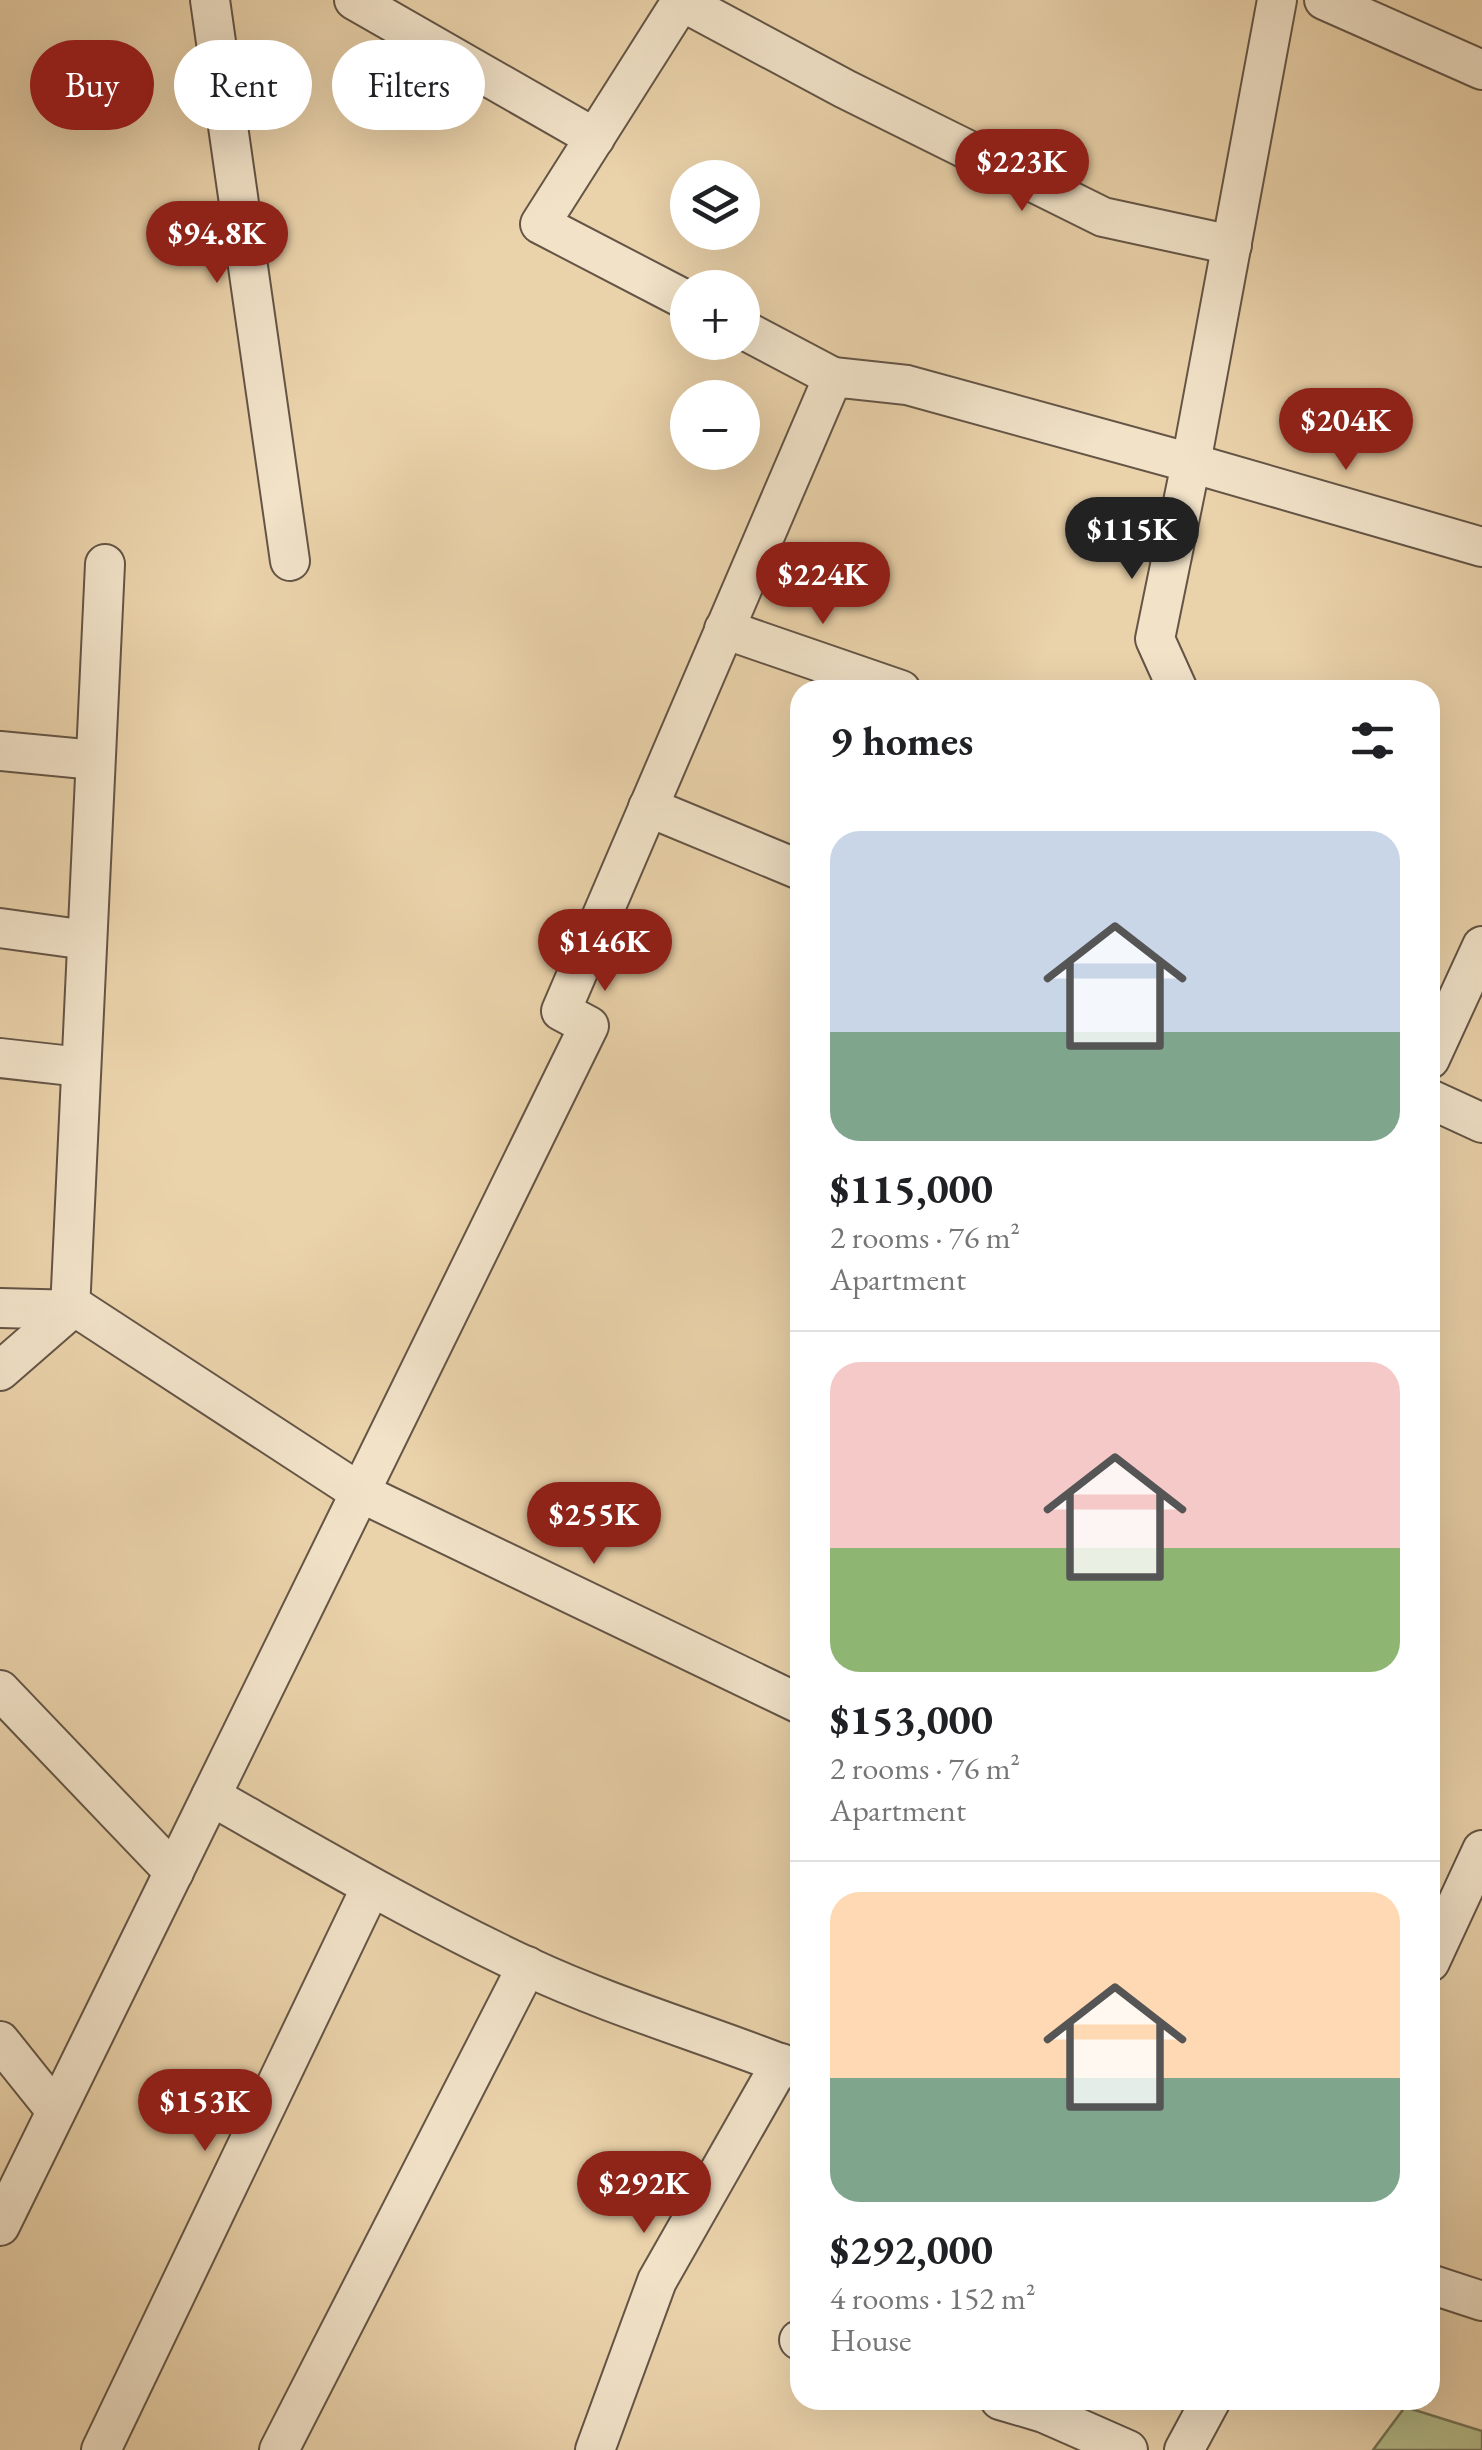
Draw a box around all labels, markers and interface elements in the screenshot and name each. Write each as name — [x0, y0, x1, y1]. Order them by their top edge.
chip: Buy — [30, 40, 154, 130]
chip: Rent — [174, 40, 312, 130]
chip: Filters — [332, 40, 485, 130]
pin: $223K — [952, 129, 1092, 214]
text: $223K — [977, 140, 1067, 182]
map controls — [670, 160, 760, 470]
button: layers — [670, 160, 760, 250]
pin: $94.8K — [136, 201, 298, 286]
text: $94.8K — [168, 212, 266, 254]
button: + — [670, 270, 760, 360]
button: − — [670, 380, 760, 470]
pin: $204K — [1276, 388, 1416, 473]
text: $204K — [1301, 399, 1391, 441]
pin: $115K — [1062, 497, 1202, 582]
text: $115K — [1087, 508, 1177, 550]
pin: $224K — [753, 542, 893, 627]
text: $224K — [778, 553, 868, 595]
text: 9 homes — [830, 713, 973, 768]
icon: filters — [1345, 713, 1400, 768]
icon: home — [1025, 896, 1205, 1076]
pin: $146K — [535, 909, 675, 994]
text: $146K — [560, 920, 650, 962]
text: $115,000 — [830, 1161, 993, 1216]
text: 2 rooms · 76 m² — [830, 1216, 1020, 1258]
text: Apartment — [830, 1258, 966, 1300]
icon: home — [1025, 1427, 1205, 1607]
pin: $255K — [524, 1482, 664, 1567]
text: $255K — [549, 1493, 639, 1535]
text: $153,000 — [830, 1692, 993, 1747]
text: 2 rooms · 76 m² — [830, 1747, 1020, 1789]
text: Apartment — [830, 1789, 966, 1831]
icon: home — [1025, 1957, 1205, 2137]
pin: $153K — [135, 2069, 275, 2154]
text: $153K — [160, 2080, 250, 2122]
pin: $292K — [574, 2151, 714, 2236]
text: $292K — [599, 2162, 689, 2204]
text: $292,000 — [830, 2222, 993, 2277]
text: 4 rooms · 152 m² — [830, 2277, 1036, 2319]
text: House — [830, 2319, 911, 2361]

